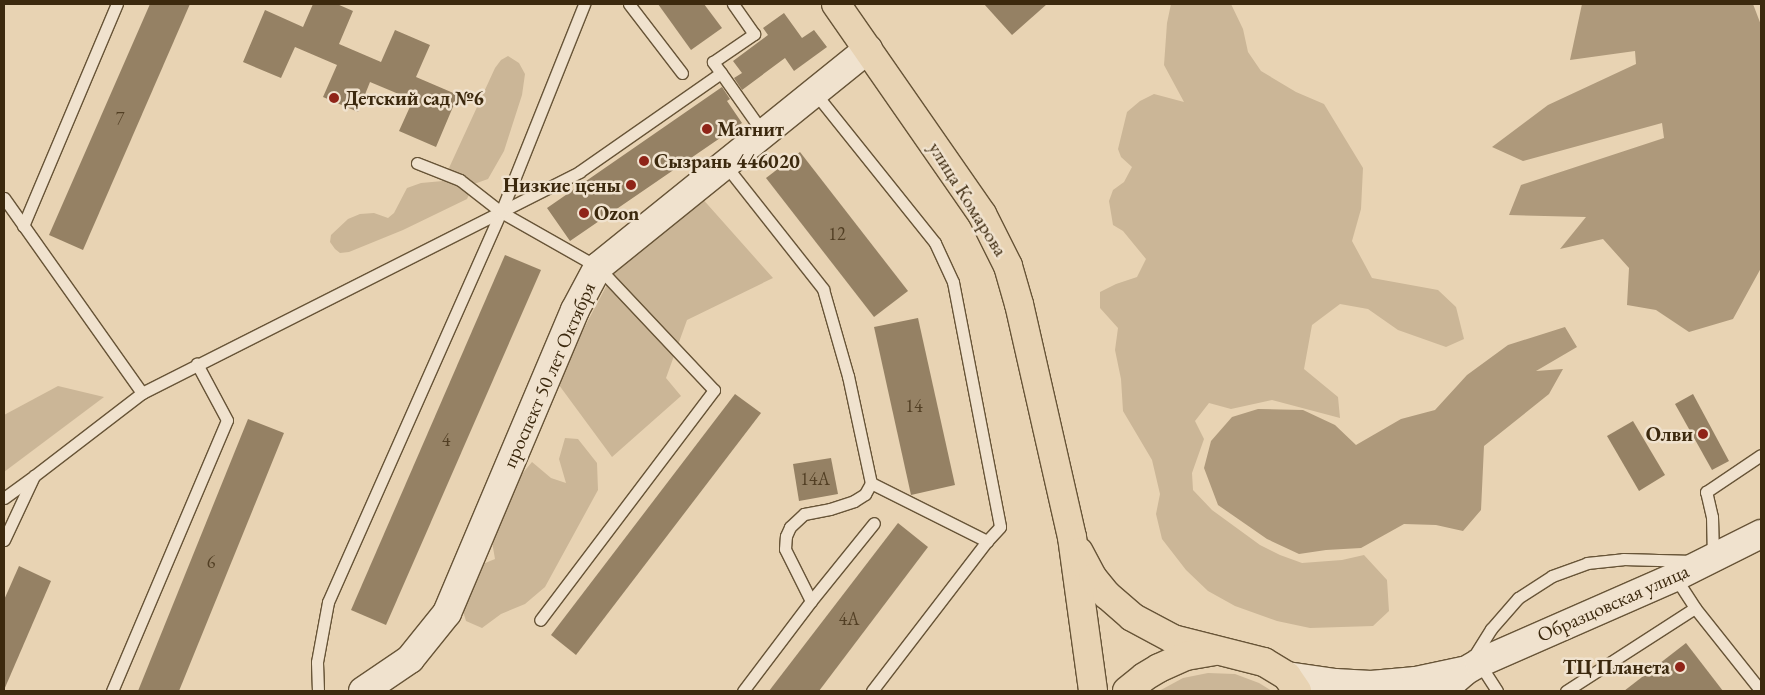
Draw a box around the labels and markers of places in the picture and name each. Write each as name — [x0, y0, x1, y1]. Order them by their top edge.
place label: Детский сад №6 — [344, 86, 484, 110]
marker: Детский сад №6 — [328, 92, 340, 104]
place label: Магнит — [717, 117, 784, 141]
marker: Магнит — [701, 123, 713, 135]
place label: Сызрань 446020 — [654, 149, 800, 173]
marker: Сызрань 446020 — [638, 155, 650, 167]
place label: Низкие цены — [503, 173, 621, 197]
marker: Низкие цены — [625, 179, 637, 191]
place label: Ozon — [594, 201, 639, 225]
marker: Ozon — [578, 207, 590, 219]
place label: Олви — [1646, 422, 1693, 446]
marker: Олви — [1697, 428, 1709, 440]
place label: ТЦ Планета — [1562, 655, 1670, 679]
marker: ТЦ Планета — [1674, 661, 1686, 673]

